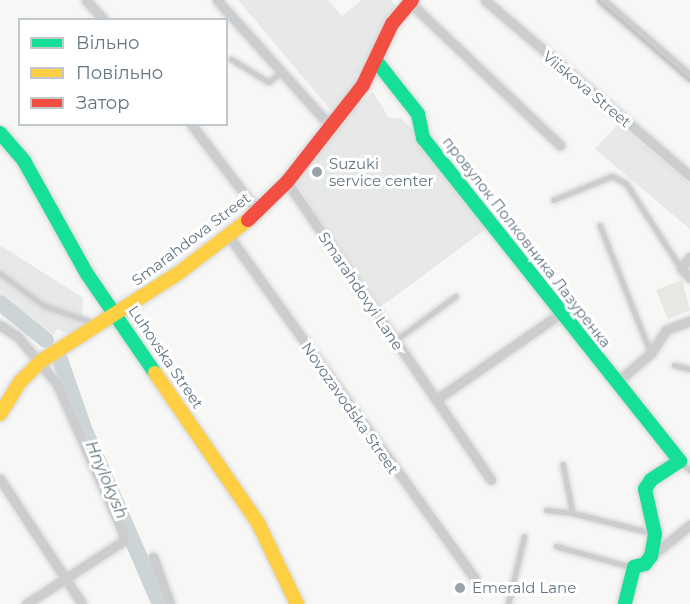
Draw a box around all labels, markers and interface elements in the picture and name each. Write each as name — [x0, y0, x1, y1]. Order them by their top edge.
legend — [18, 18, 228, 126]
text: Вільно — [76, 32, 140, 54]
street label: Viiskova Street — [539, 47, 635, 131]
text: Повільно — [76, 62, 163, 84]
text: Затор — [76, 92, 130, 114]
street label: провулок Полковника Лазуренка — [439, 133, 615, 351]
place label: Suzuki service center — [329, 154, 433, 189]
marker: Suzuki service center — [310, 165, 324, 179]
street label: Smarahdova Street — [128, 189, 254, 289]
street label: Smarahdovyi Lane — [315, 228, 407, 354]
street label: Luhovska Street — [125, 302, 207, 412]
street label: Novozavodska Street — [298, 339, 402, 477]
water label: Hnylokysh — [81, 438, 131, 522]
place label: Emerald Lane — [472, 579, 576, 597]
marker: Emerald Lane — [453, 581, 467, 595]

